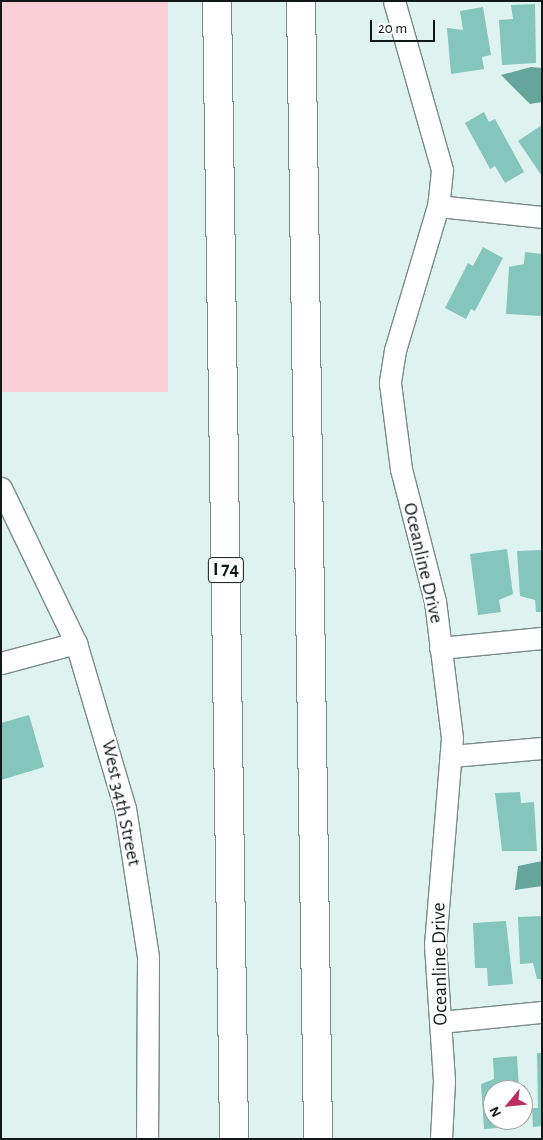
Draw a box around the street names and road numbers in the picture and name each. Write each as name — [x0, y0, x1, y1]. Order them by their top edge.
street label: Oceanline Drive — [397, 500, 449, 626]
road number: I 74 — [207, 554, 245, 586]
street label: West 34th Street — [96, 738, 146, 868]
street label: Oceanline Drive — [427, 902, 453, 1026]

